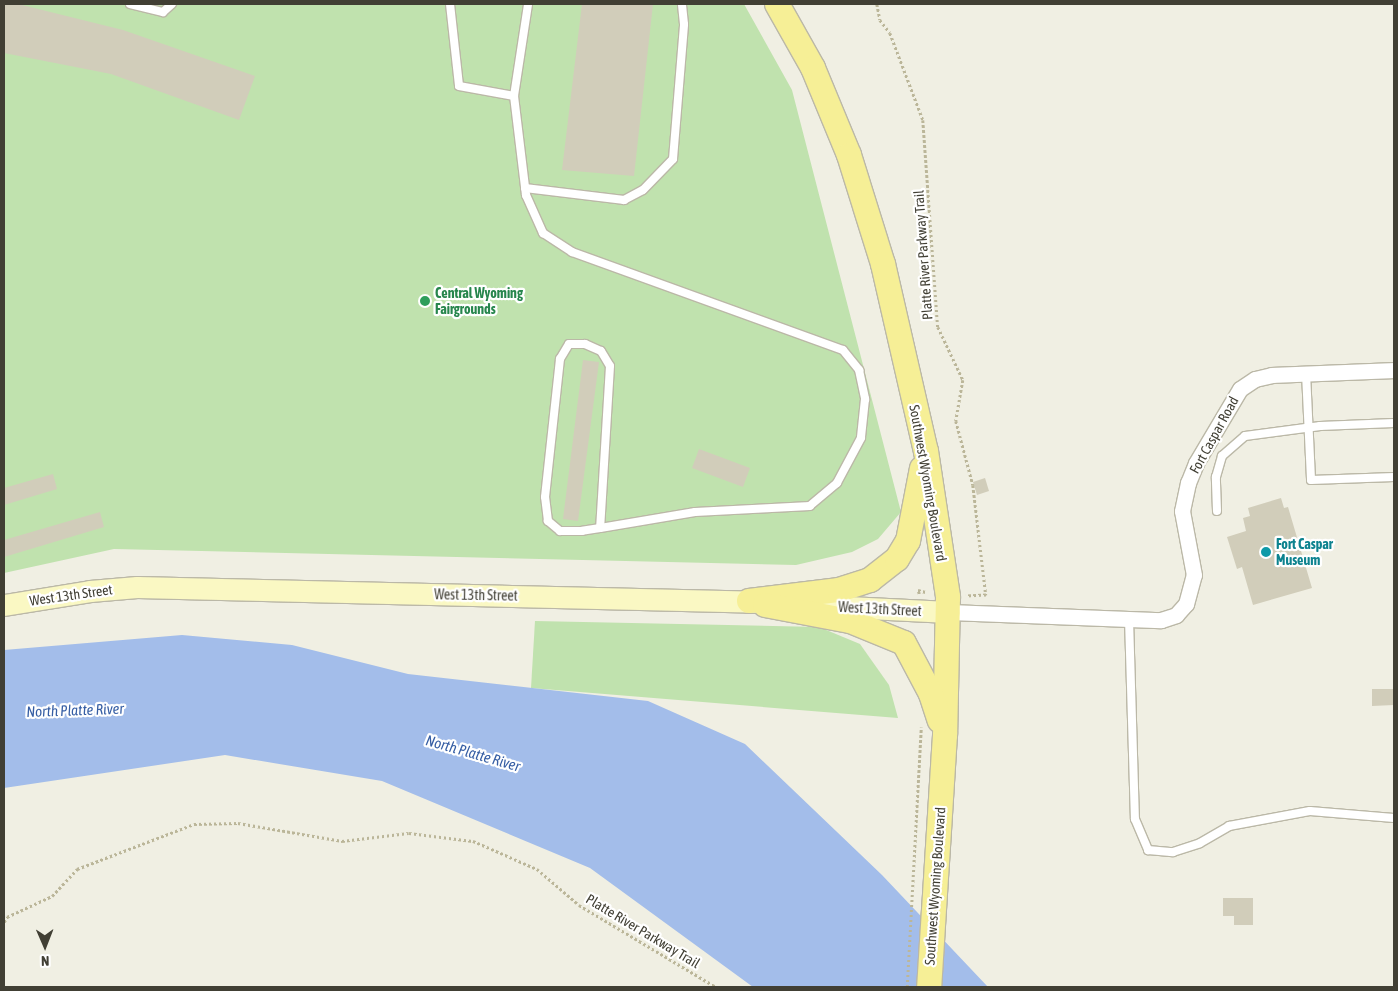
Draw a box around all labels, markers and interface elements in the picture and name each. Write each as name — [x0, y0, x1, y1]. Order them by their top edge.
street label: Platte River Parkway Trail — [910, 190, 936, 320]
place label: Central Wyoming Fairgrounds — [435, 285, 523, 318]
marker: Central Wyoming Fairgrounds — [419, 295, 431, 307]
street label: Fort Caspar Road — [1186, 394, 1242, 476]
street label: Southwest Wyoming Boulevard — [906, 403, 950, 563]
place label: Fort Caspar Museum — [1276, 536, 1333, 568]
marker: Fort Caspar Museum — [1260, 546, 1272, 558]
street label: West 13th Street — [28, 581, 114, 609]
street label: West 13th Street — [434, 586, 518, 604]
street label: West 13th Street — [838, 598, 922, 620]
water label: North Platte River — [26, 699, 124, 721]
water label: North Platte River — [424, 731, 522, 775]
street label: Southwest Wyoming Boulevard — [921, 806, 949, 966]
street label: Platte River Parkway Trail — [583, 890, 703, 972]
north arrow — [20, 921, 70, 971]
text: N — [41, 953, 50, 969]

